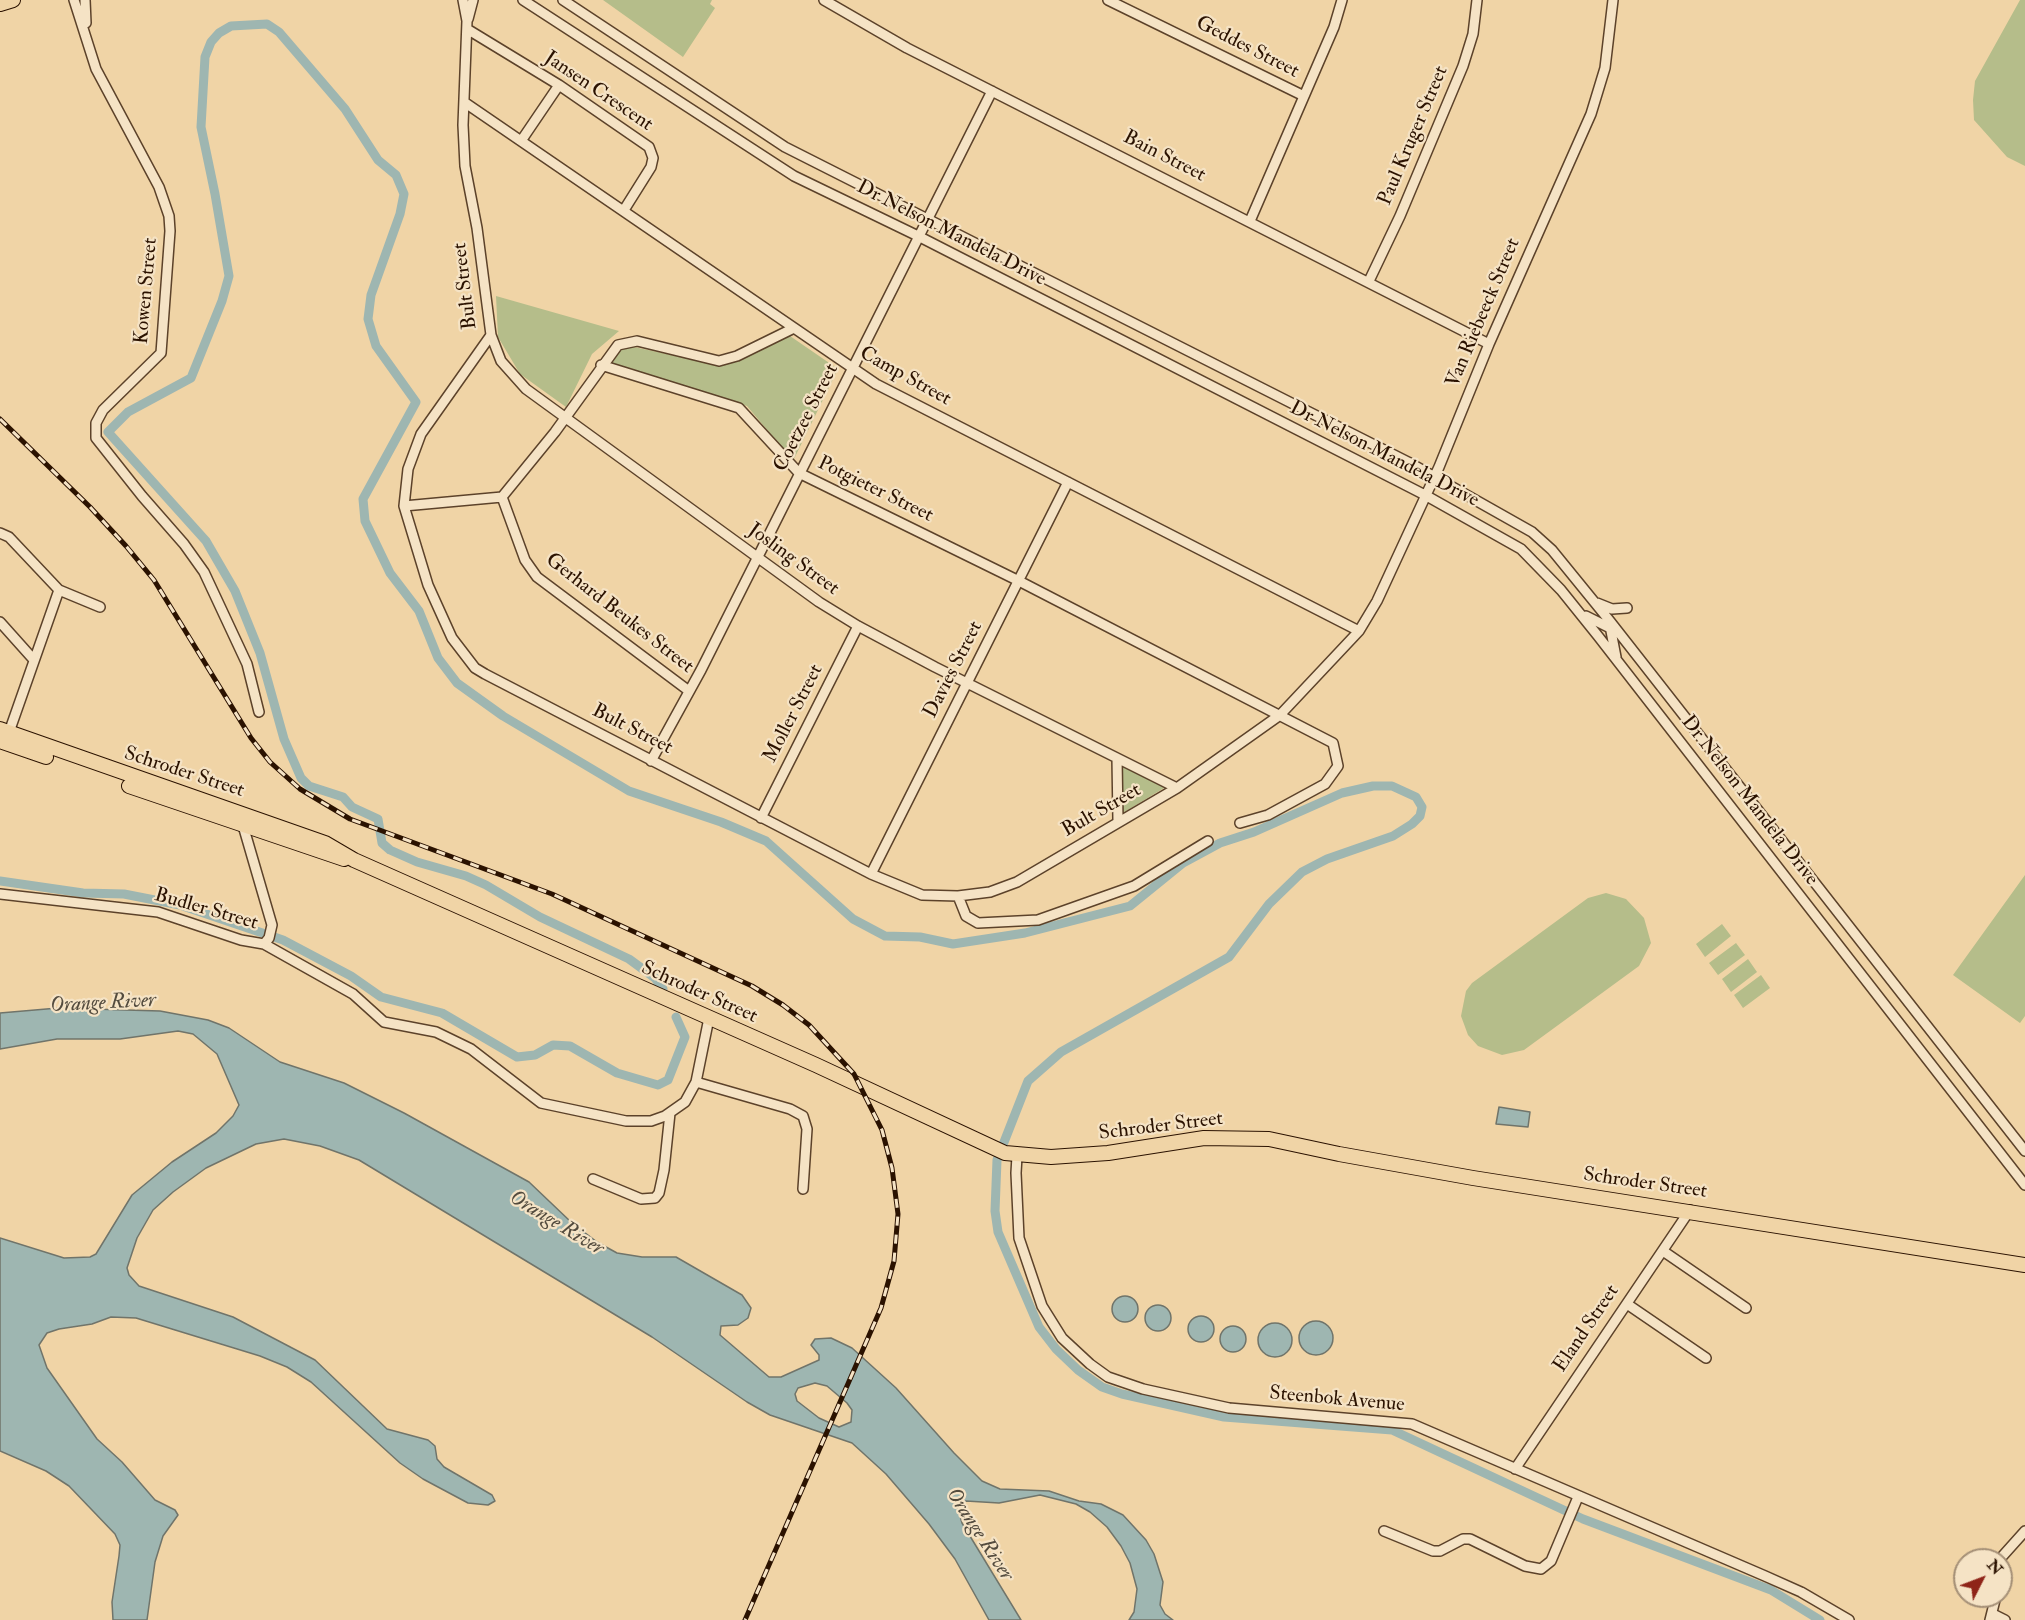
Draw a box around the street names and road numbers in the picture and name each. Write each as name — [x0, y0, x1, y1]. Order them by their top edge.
street label: Geddes Street — [1191, 12, 1303, 84]
street label: Jansen Crescent — [539, 47, 657, 137]
street label: Paul Kruger Street — [1374, 63, 1454, 209]
street label: Bain Street — [1119, 126, 1209, 188]
street label: Dr Nelson Mandela Drive — [852, 176, 1050, 292]
street label: Van Riebeeck Street — [1442, 235, 1526, 391]
street label: Kowen Street — [130, 237, 164, 345]
street label: Bult Street — [449, 241, 483, 331]
street label: Camp Street — [855, 342, 955, 412]
street label: Coetzee Street — [770, 360, 844, 476]
street label: Dr Nelson Mandela Drive — [1285, 397, 1483, 513]
street label: Potgieter Street — [813, 452, 937, 528]
street label: Josling Street — [743, 519, 843, 601]
street label: Gerhard Beukes Street — [540, 549, 698, 679]
street label: Davies Street — [919, 617, 989, 723]
street label: Moller Street — [759, 661, 829, 767]
street label: Bult Street — [588, 699, 676, 761]
street label: Dr Nelson Mandela Drive — [1675, 711, 1823, 891]
street label: Schroder Street — [121, 742, 247, 804]
street label: Bult Street — [1058, 779, 1146, 843]
street label: Budler Street — [151, 884, 261, 936]
street label: Schroder Street — [637, 957, 761, 1029]
street label: Schroder Street — [1098, 1107, 1224, 1147]
street label: Schroder Street — [1582, 1163, 1708, 1205]
street label: Eland Street — [1549, 1281, 1625, 1377]
street label: Steenbok Avenue — [1268, 1382, 1406, 1418]

